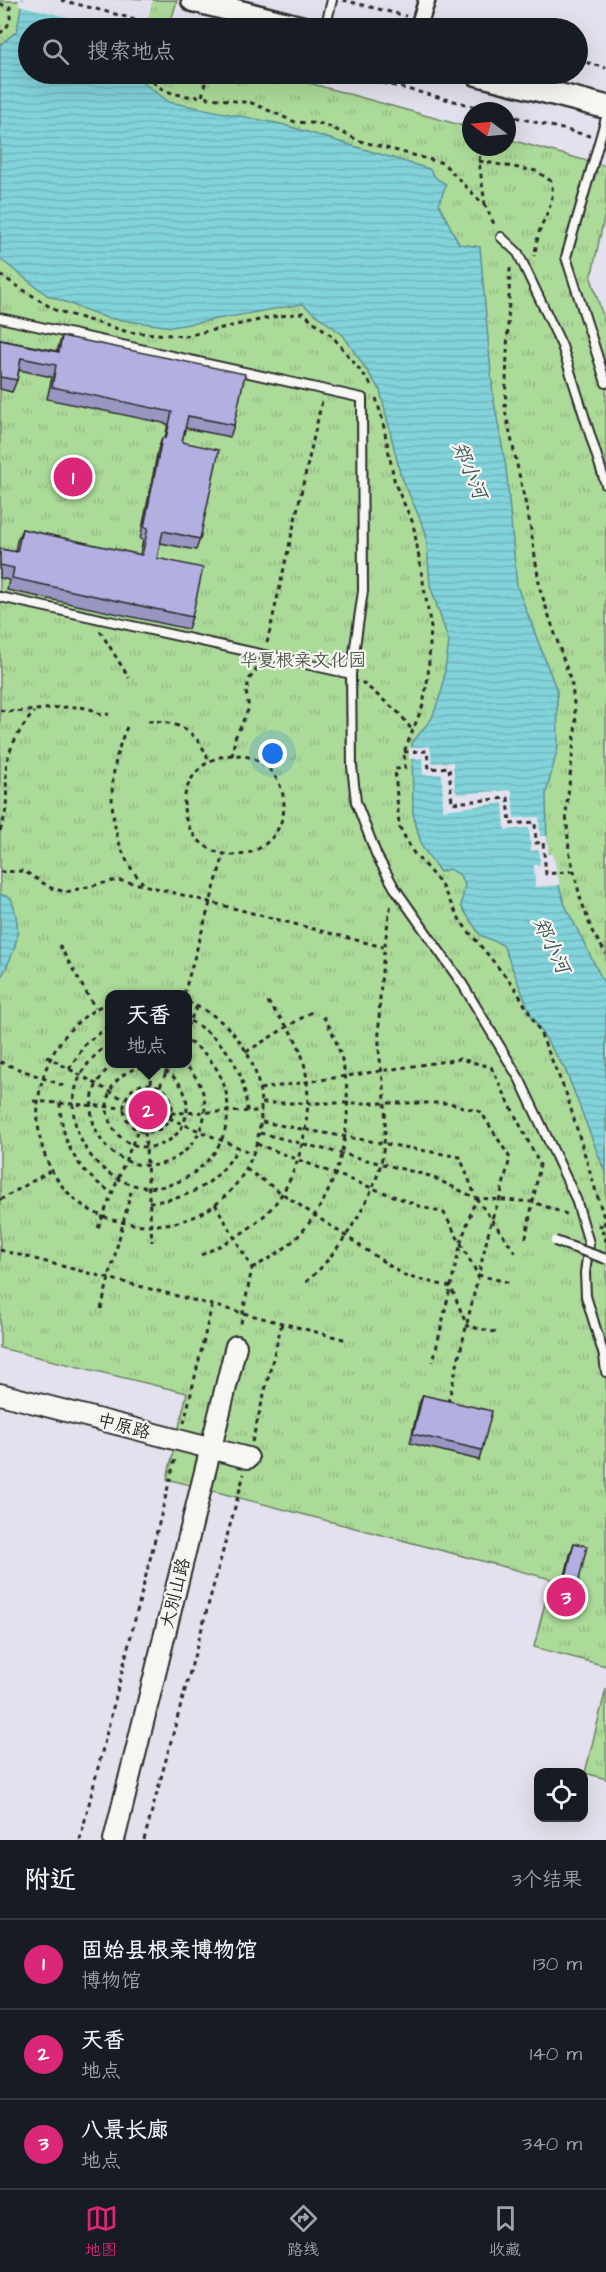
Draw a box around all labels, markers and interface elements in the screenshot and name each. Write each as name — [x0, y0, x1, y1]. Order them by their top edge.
search box — [18, 18, 588, 84]
icon: search — [39, 35, 72, 68]
text: 搜索地点 — [87, 36, 175, 67]
north arrow — [462, 102, 516, 156]
water label: 郑小河 — [444, 437, 495, 506]
pin: 1 — [54, 454, 92, 500]
park label: 华夏根亲文化园 — [240, 648, 366, 673]
your location — [258, 739, 287, 768]
water label: 郑小河 — [525, 912, 578, 981]
popup — [105, 990, 192, 1068]
text: 天香 — [126, 1000, 171, 1031]
text: 地点 — [126, 1032, 166, 1060]
pin: 2 — [128, 1088, 168, 1132]
street label: 中原路 — [95, 1407, 153, 1446]
street label: 大别山路 — [155, 1555, 196, 1631]
pin: 3 — [546, 1574, 586, 1620]
map controls — [534, 1768, 588, 1822]
button: locate — [534, 1768, 588, 1822]
text: 附近 — [24, 1862, 76, 1898]
text: 3个结果 — [512, 1866, 582, 1894]
text: 固始县根亲博物馆 — [81, 1935, 257, 1966]
text: 1 — [42, 1950, 45, 1978]
text: 130 m — [533, 1950, 582, 1978]
text: 博物馆 — [81, 1967, 141, 1995]
text: 天香 — [81, 2025, 125, 2056]
text: 2 — [38, 2040, 49, 2068]
text: 140 m — [530, 2040, 582, 2068]
text: 地点 — [81, 2057, 121, 2085]
text: 八景长廊 — [81, 2115, 169, 2146]
text: 3 — [38, 2130, 49, 2158]
text: 340 m — [522, 2130, 582, 2158]
text: 地点 — [81, 2147, 121, 2175]
tab: 地图 — [85, 2202, 118, 2261]
tab: 路线 — [287, 2202, 320, 2261]
tab: 收藏 — [489, 2202, 522, 2261]

